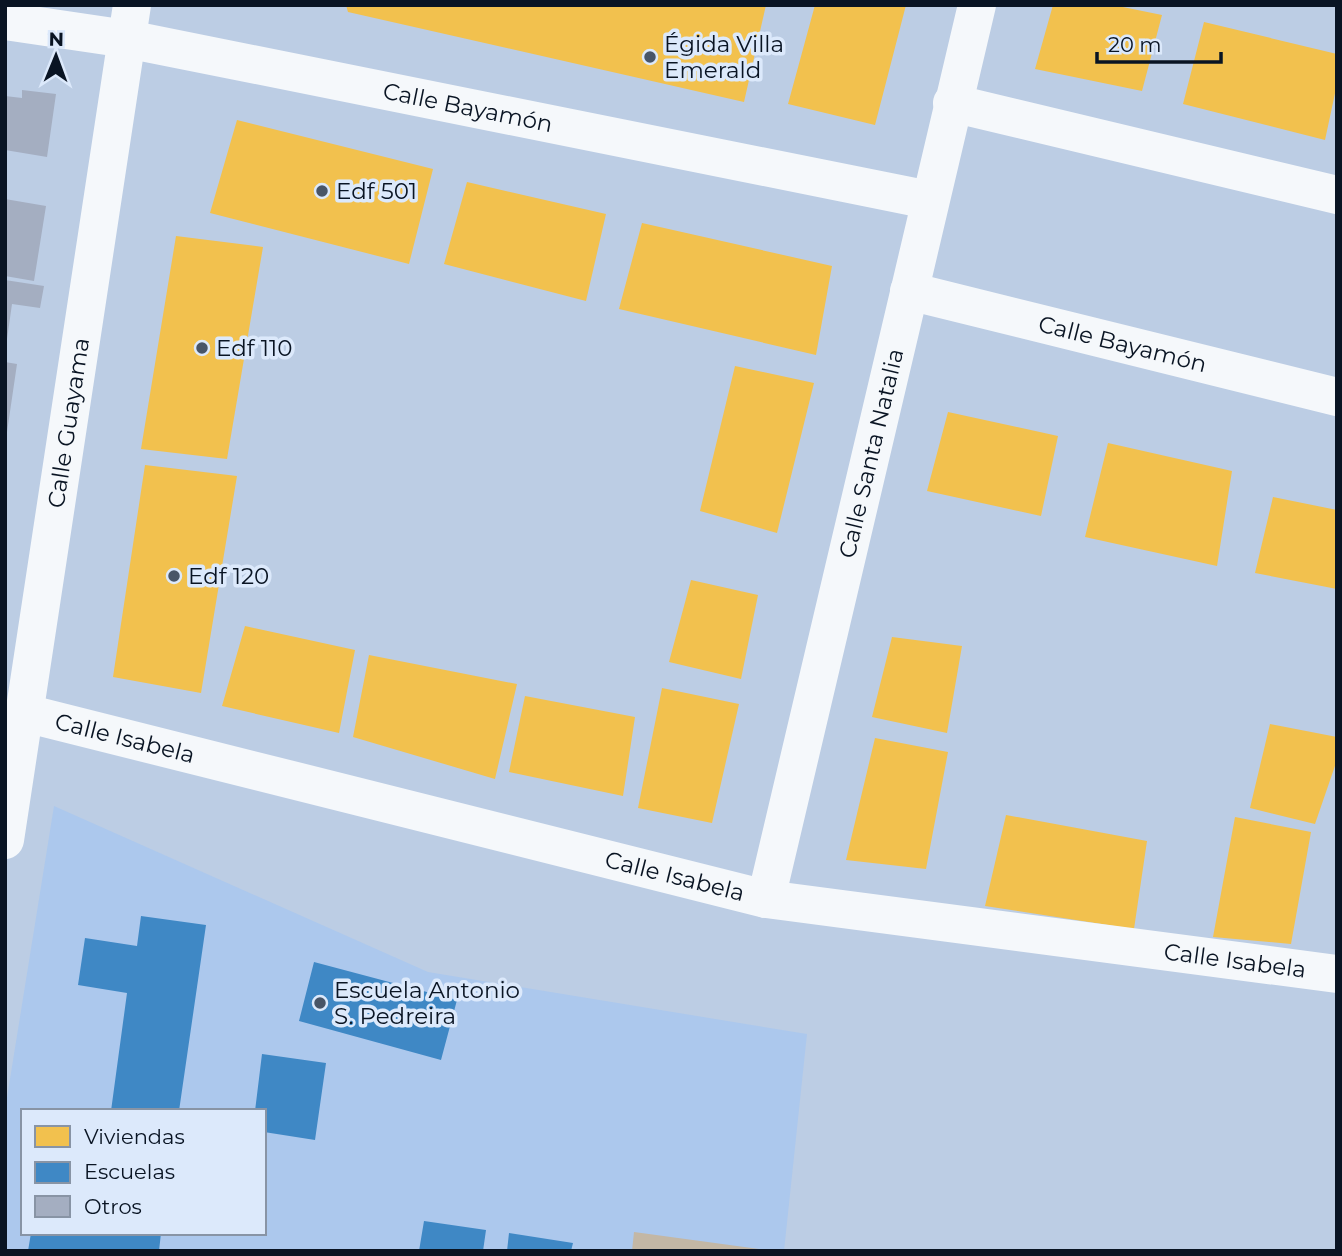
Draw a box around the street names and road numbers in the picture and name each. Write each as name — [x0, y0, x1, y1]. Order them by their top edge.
street label: Calle Bayamón — [381, 77, 555, 138]
street label: Calle Bayamón — [1035, 310, 1210, 378]
street label: Calle Guayama — [42, 336, 95, 510]
street label: Calle Santa Natalia — [833, 346, 909, 561]
street label: Calle Isabela — [52, 707, 198, 769]
street label: Calle Isabela — [602, 845, 748, 907]
street label: Calle Isabela — [1162, 937, 1308, 984]

